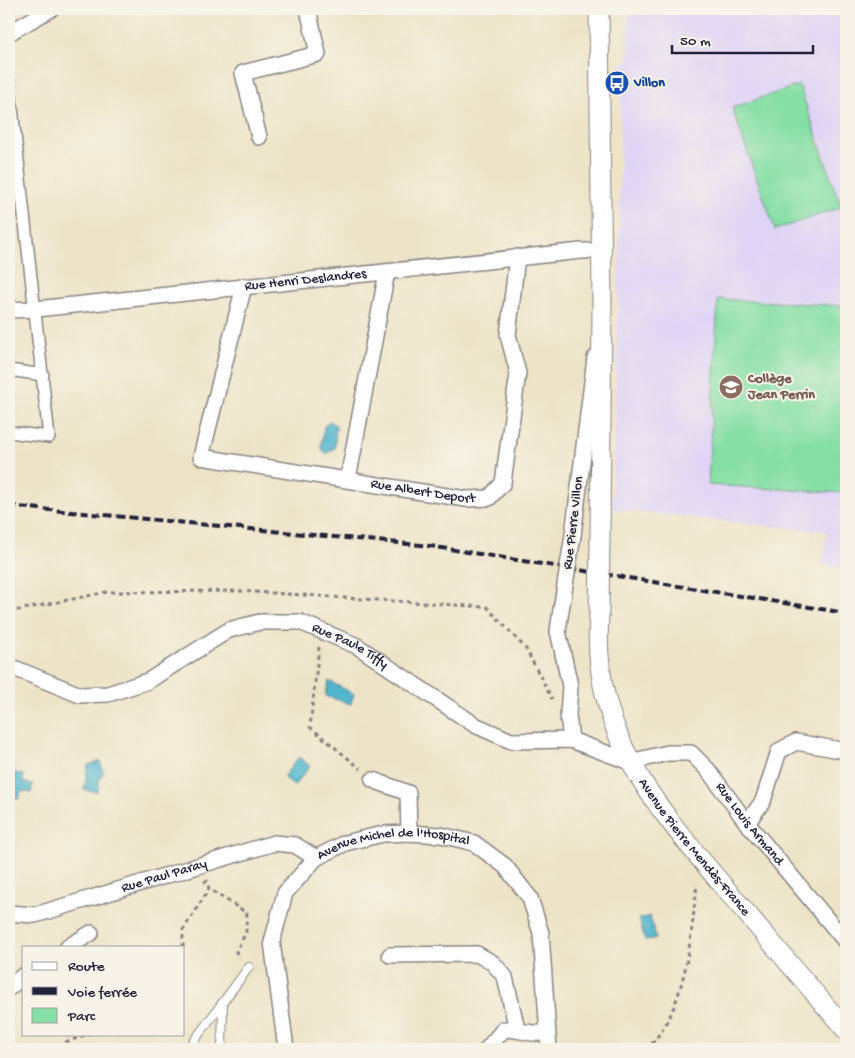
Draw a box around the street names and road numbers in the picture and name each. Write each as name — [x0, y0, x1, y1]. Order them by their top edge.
street label: Rue Henri Deslandres — [244, 265, 368, 295]
street label: Rue Pierre Villon — [560, 475, 588, 571]
street label: Rue Albert Deport — [369, 476, 477, 508]
street label: Rue Paule Tiffy — [309, 619, 392, 673]
street label: Avenue Pierre Mendès-France — [634, 775, 754, 920]
street label: Rue Louis Armand — [712, 779, 788, 870]
street label: Avenue Michel de l'Hospital — [314, 824, 471, 864]
street label: Rue Paul Paray — [120, 855, 209, 897]

